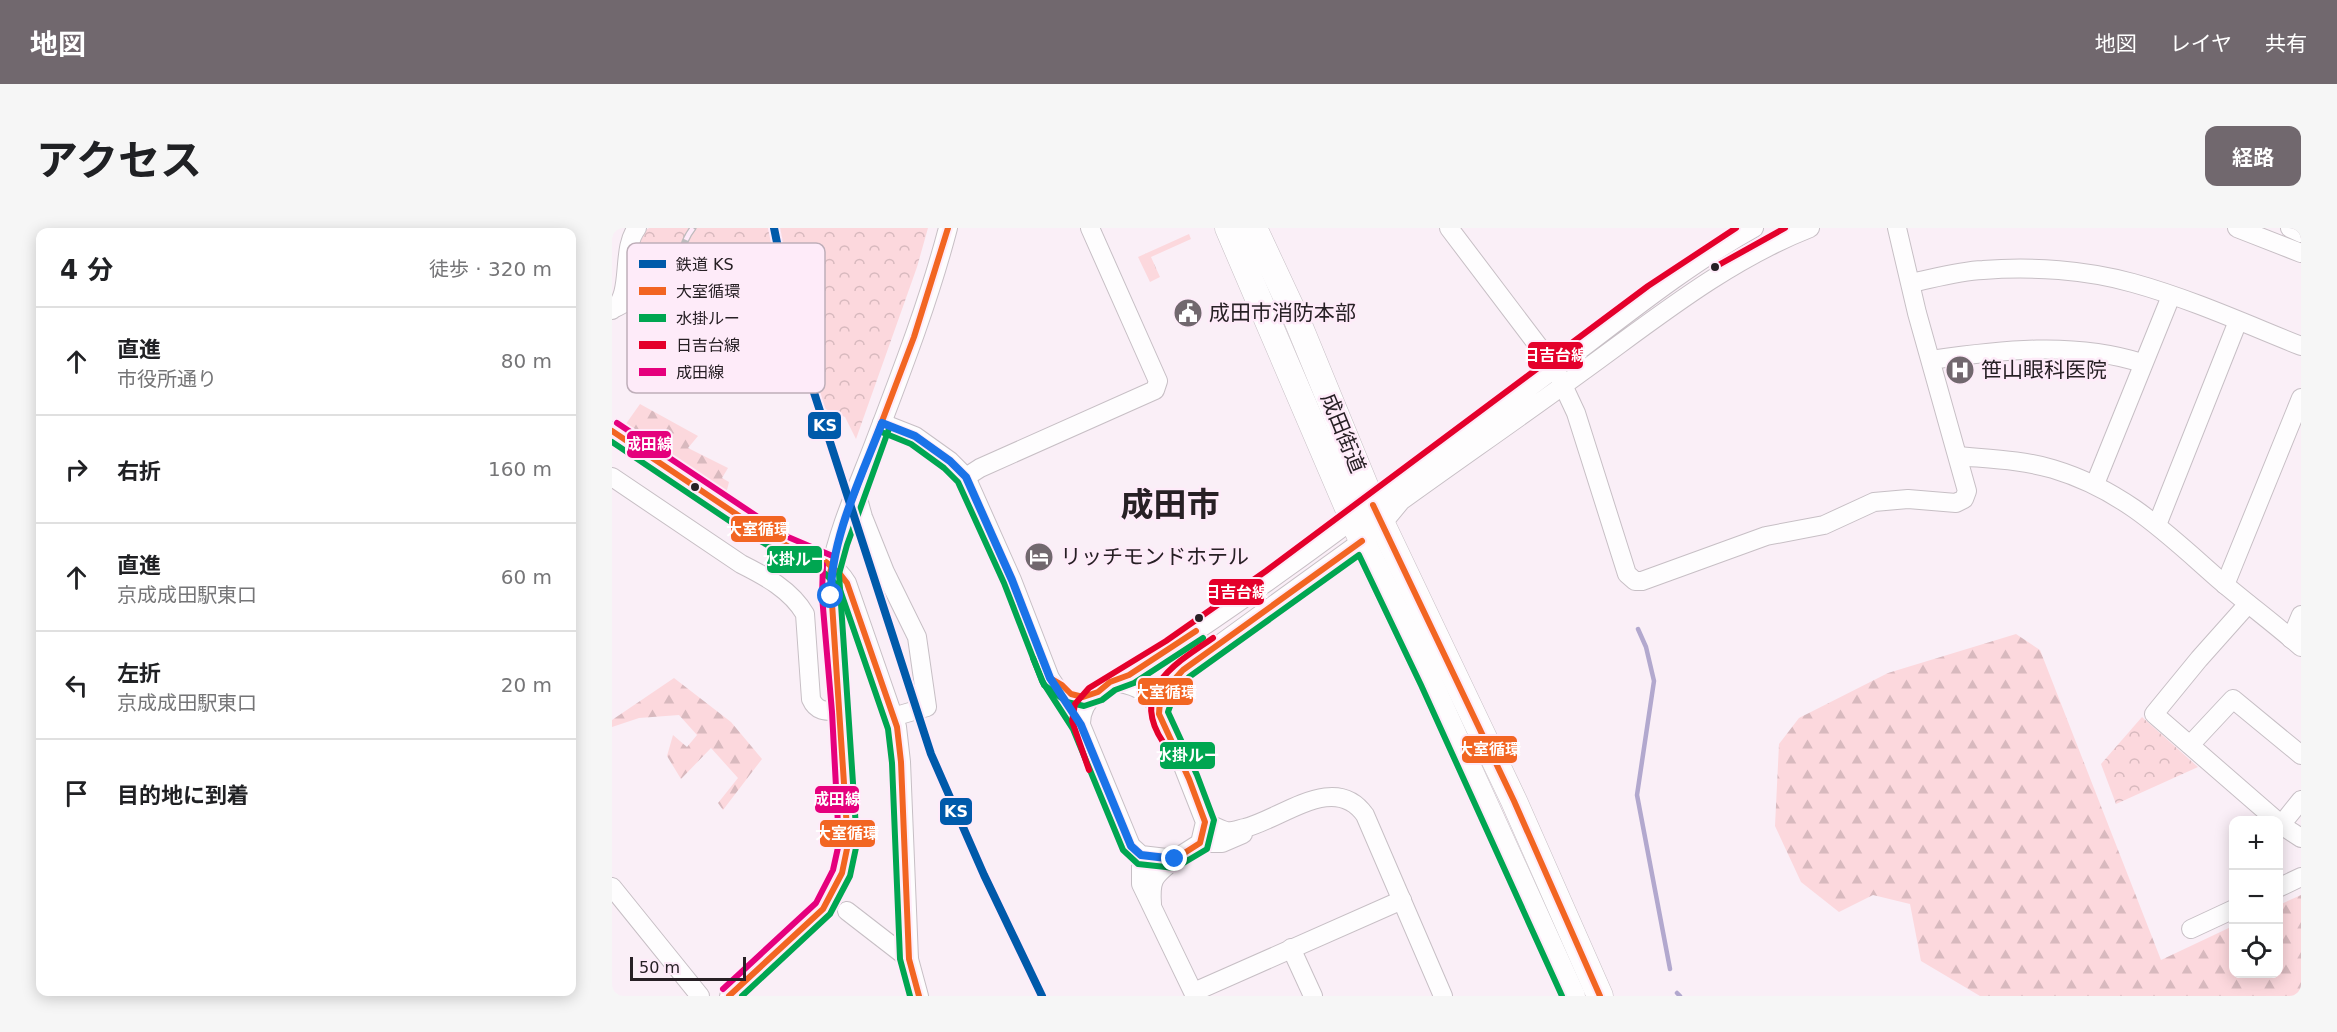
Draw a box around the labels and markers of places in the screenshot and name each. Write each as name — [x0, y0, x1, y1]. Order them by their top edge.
unlabelled marker — [1709, 261, 1721, 273]
public building icon: 成田市消防本部 — [1172, 297, 1204, 329]
place label: 成田市消防本部 — [1209, 301, 1356, 325]
hospital icon: 笹山眼科医院 — [1944, 354, 1976, 386]
place label: 笹山眼科医院 — [1981, 358, 2107, 382]
unlabelled marker — [689, 481, 701, 493]
hotel icon: リッチモンドホテル — [1023, 541, 1055, 573]
place label: リッチモンドホテル — [1060, 545, 1249, 569]
unlabelled marker — [1193, 612, 1205, 624]

